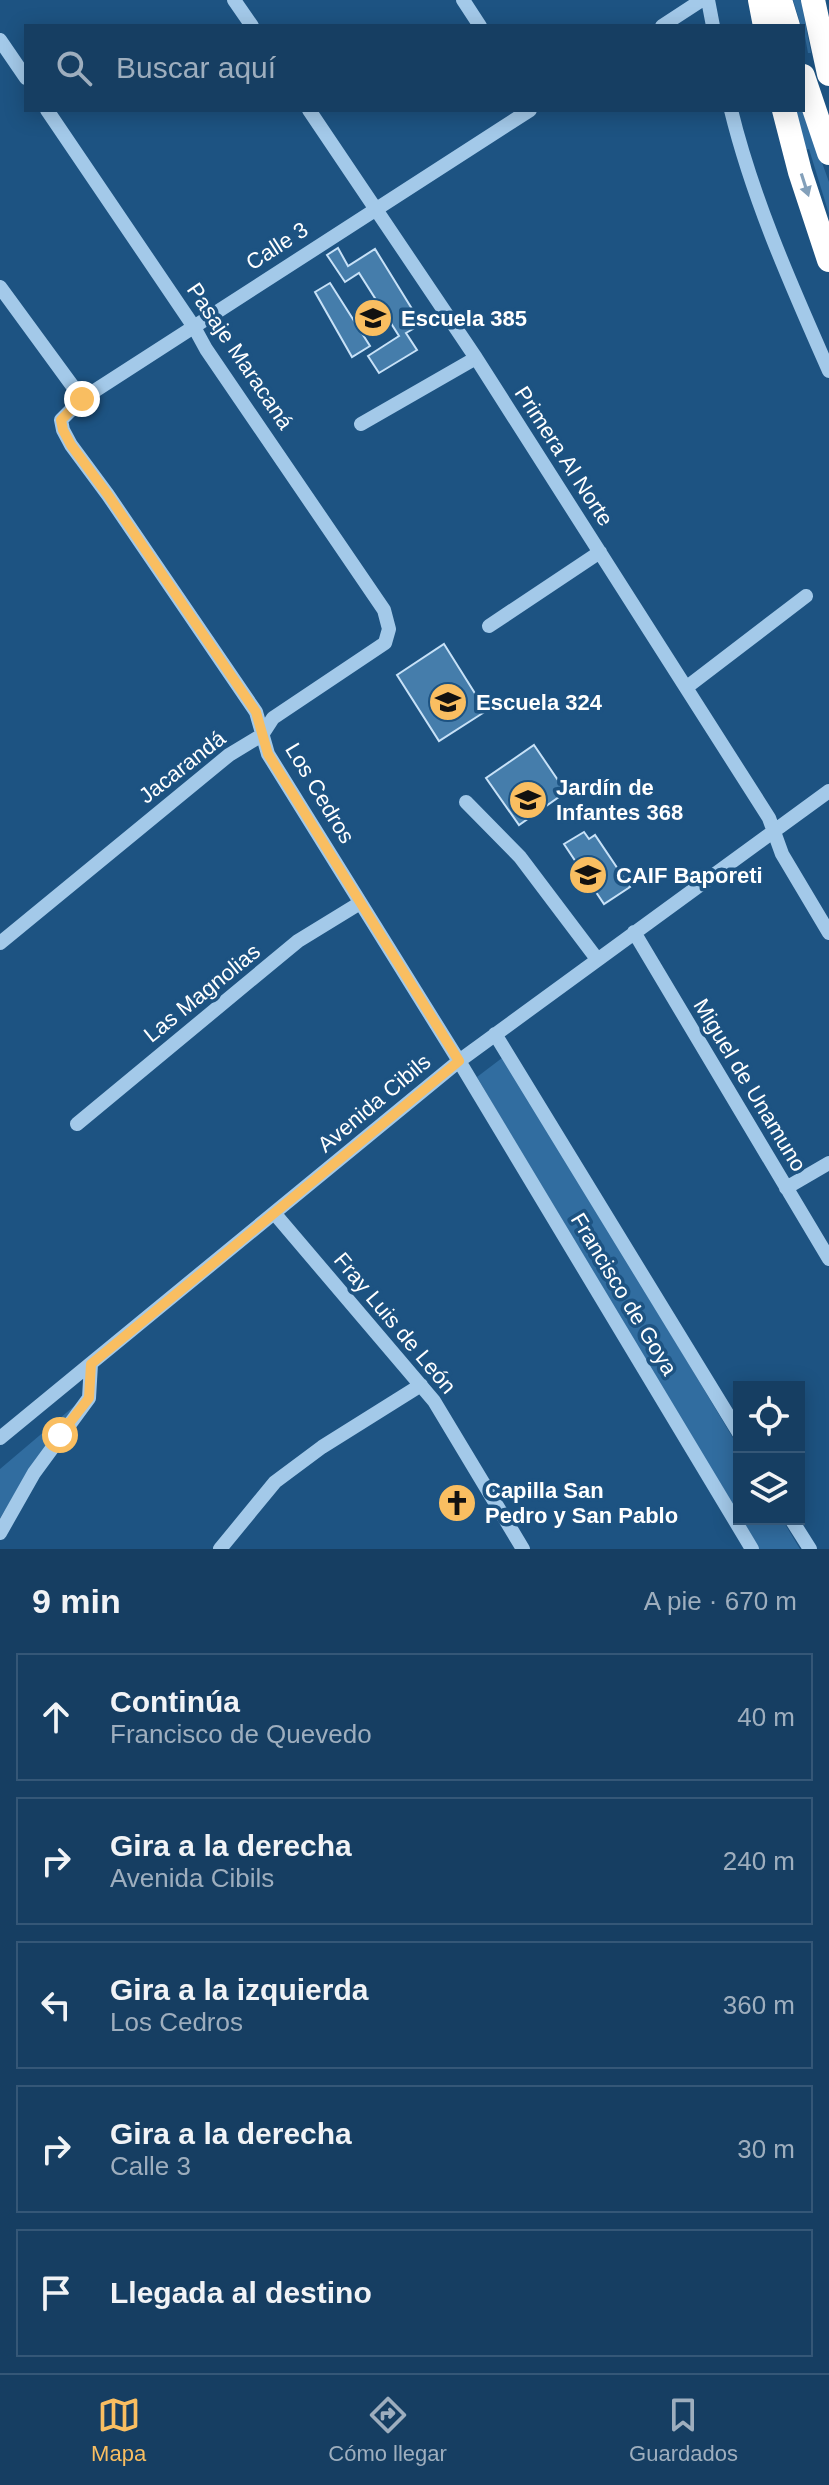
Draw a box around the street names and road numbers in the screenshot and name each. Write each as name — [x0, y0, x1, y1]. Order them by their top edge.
street label: Calle 3 — [241, 217, 313, 275]
street label: Pasaje Maracaná — [182, 278, 299, 435]
street label: Primera Al Norte — [510, 382, 618, 530]
street label: Jacarandá — [134, 725, 231, 808]
street label: Los Cedros — [280, 738, 360, 848]
street label: Las Magnolias — [139, 939, 265, 1047]
street label: Miguel de Unamuno — [689, 994, 811, 1176]
street label: Avenida Cibils — [313, 1049, 435, 1157]
street label: Francisco de Goya — [566, 1208, 683, 1380]
street label: Fray Luis de León — [329, 1248, 461, 1398]

